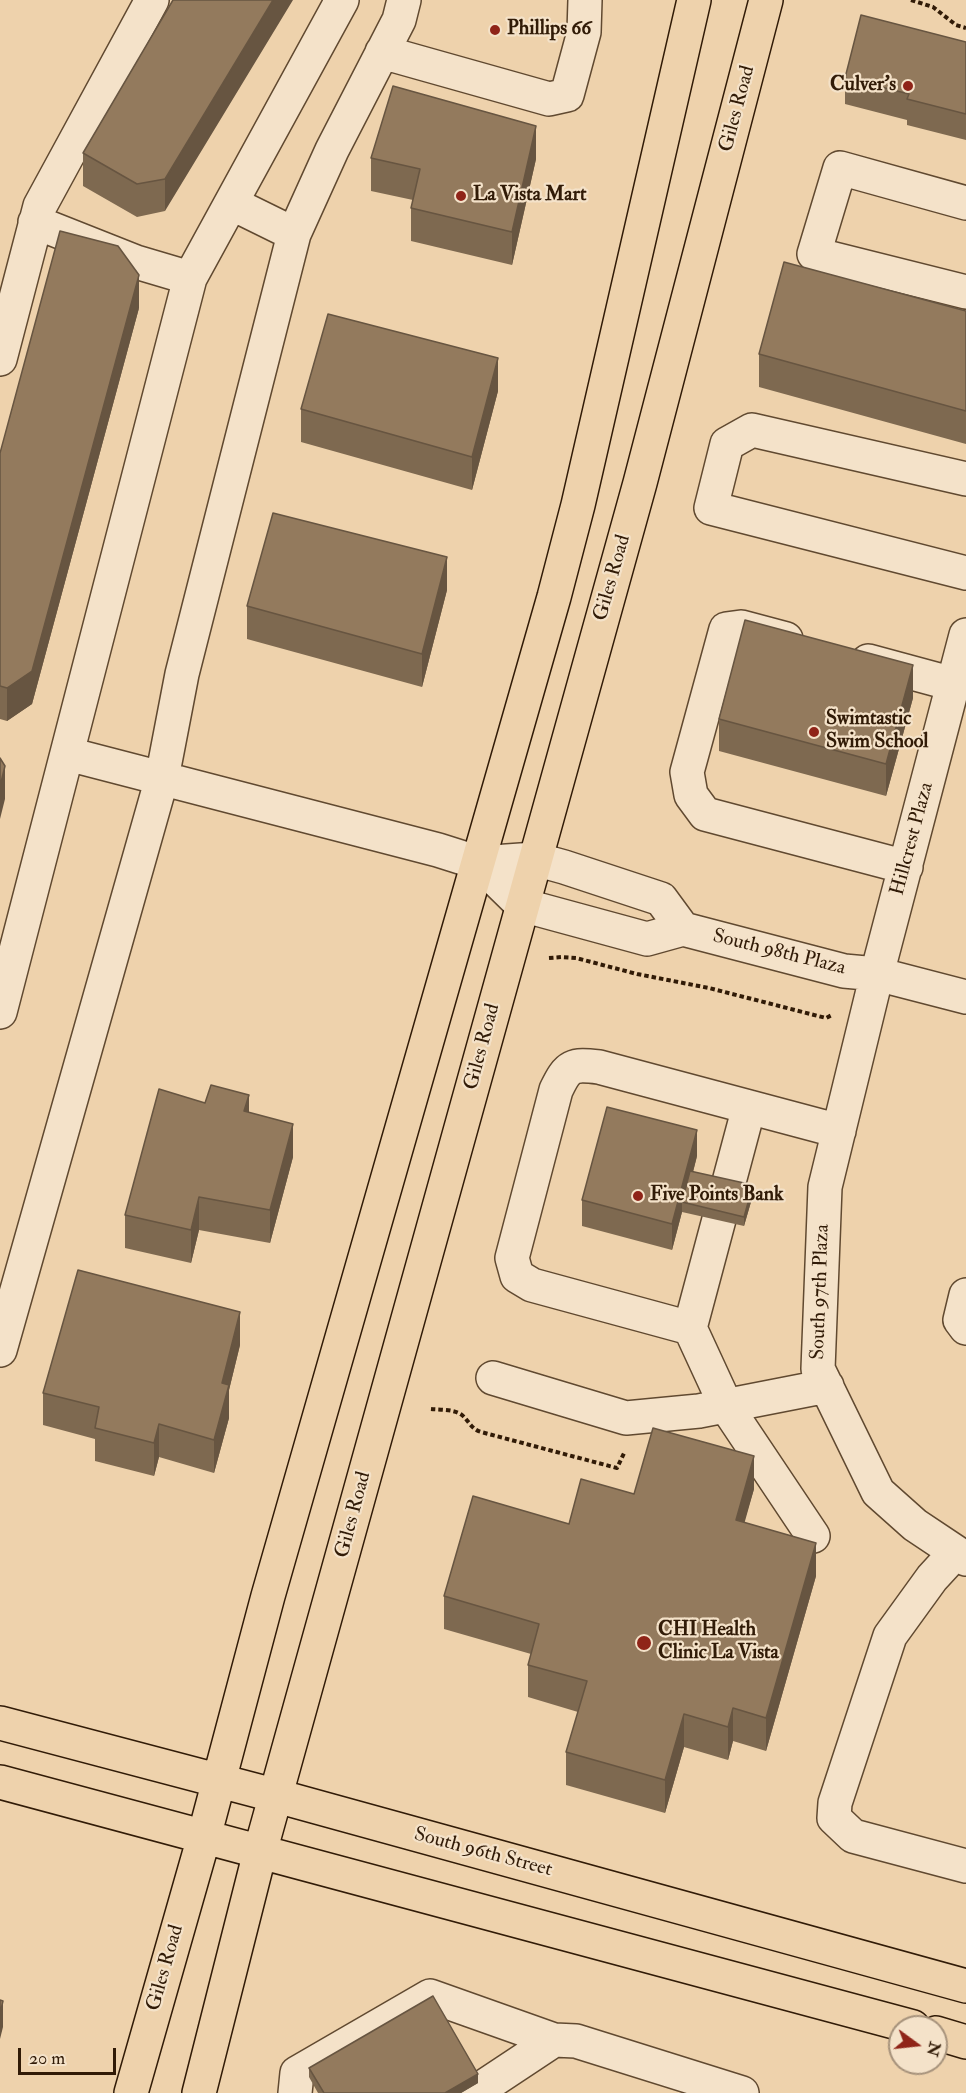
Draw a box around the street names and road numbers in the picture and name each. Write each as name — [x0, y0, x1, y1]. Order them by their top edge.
street label: Giles Road — [715, 63, 761, 155]
street label: Giles Road — [589, 532, 637, 624]
street label: Hillcrest Plaza — [886, 780, 940, 898]
street label: South 98th Plaza — [710, 925, 848, 981]
street label: Giles Road — [460, 1001, 506, 1093]
street label: South 97th Plaza — [807, 1224, 835, 1360]
street label: Giles Road — [331, 1469, 377, 1561]
street label: South 96th Street — [411, 1823, 555, 1883]
street label: Giles Road — [142, 1922, 190, 2014]

